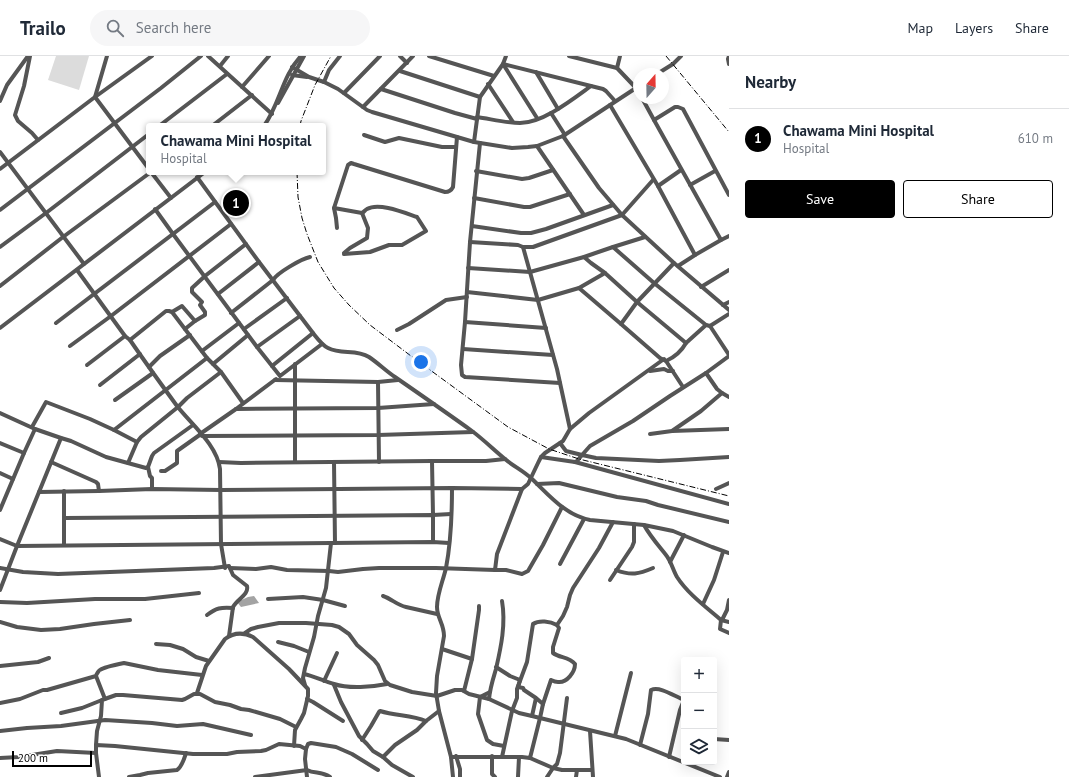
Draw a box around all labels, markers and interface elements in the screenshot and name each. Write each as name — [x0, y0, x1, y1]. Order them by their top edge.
search box — [90, 10, 370, 46]
text: Trailo — [20, 16, 66, 40]
icon: search — [104, 17, 126, 39]
text: Search here — [136, 18, 211, 37]
text: Map — [907, 19, 933, 37]
text: Layers — [955, 19, 993, 37]
text: Share — [1015, 19, 1049, 37]
north arrow — [633, 68, 669, 104]
text: Nearby — [745, 71, 796, 93]
text: Chawama Mini Hospital — [783, 121, 934, 140]
popup — [146, 123, 326, 175]
text: 1 — [754, 130, 762, 147]
text: 610 m — [1018, 130, 1053, 147]
text: Chawama Mini Hospital — [161, 131, 311, 150]
text: Hospital — [783, 140, 829, 157]
text: Hospital — [161, 150, 207, 167]
button: Save — [745, 180, 895, 218]
button: Share — [903, 180, 1053, 218]
pin: 1 — [223, 188, 249, 218]
your location — [411, 352, 431, 372]
map controls — [681, 657, 717, 765]
button: + — [681, 657, 717, 693]
button: − — [681, 693, 717, 729]
button: layers — [681, 729, 717, 765]
scale bar — [12, 749, 92, 768]
text: 200 m — [18, 751, 48, 765]

